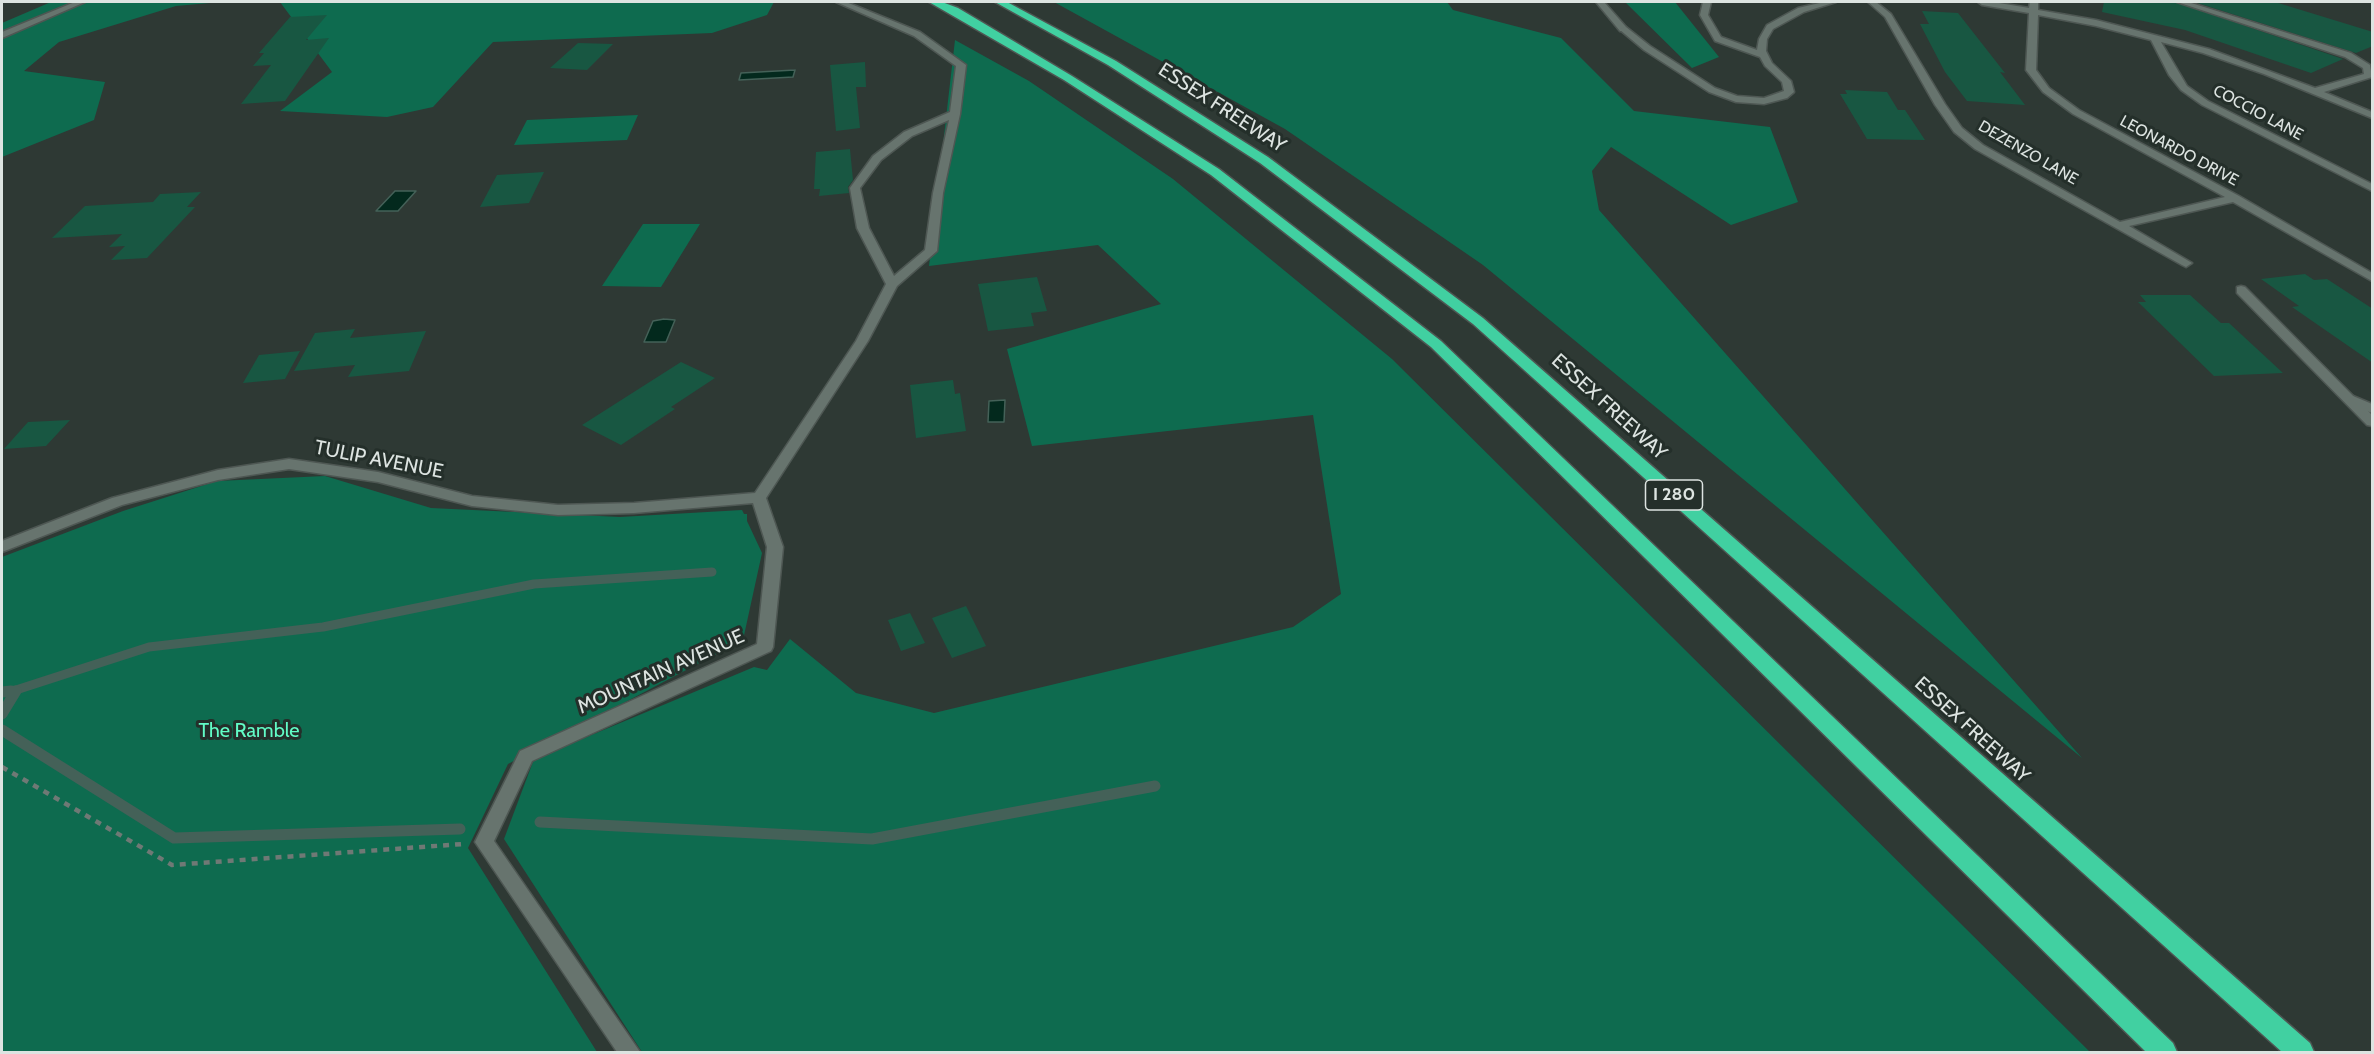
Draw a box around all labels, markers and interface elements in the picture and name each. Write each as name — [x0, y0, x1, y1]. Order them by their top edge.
street label: ESSEX FREEWAY — [1154, 58, 1290, 158]
street label: COCCIO LANE — [2210, 81, 2306, 145]
street label: LEONARDO DRIVE — [2117, 112, 2241, 190]
street label: DEZENZO LANE — [1975, 117, 2081, 189]
street label: ESSEX FREEWAY — [1546, 349, 1672, 465]
street label: TULIP AVENUE — [313, 436, 445, 484]
road number: I 280 — [1646, 480, 1702, 510]
street label: MOUNTAIN AVENUE — [574, 624, 748, 720]
street label: ESSEX FREEWAY — [1909, 672, 2035, 788]
park label: The Ramble — [198, 719, 300, 743]

